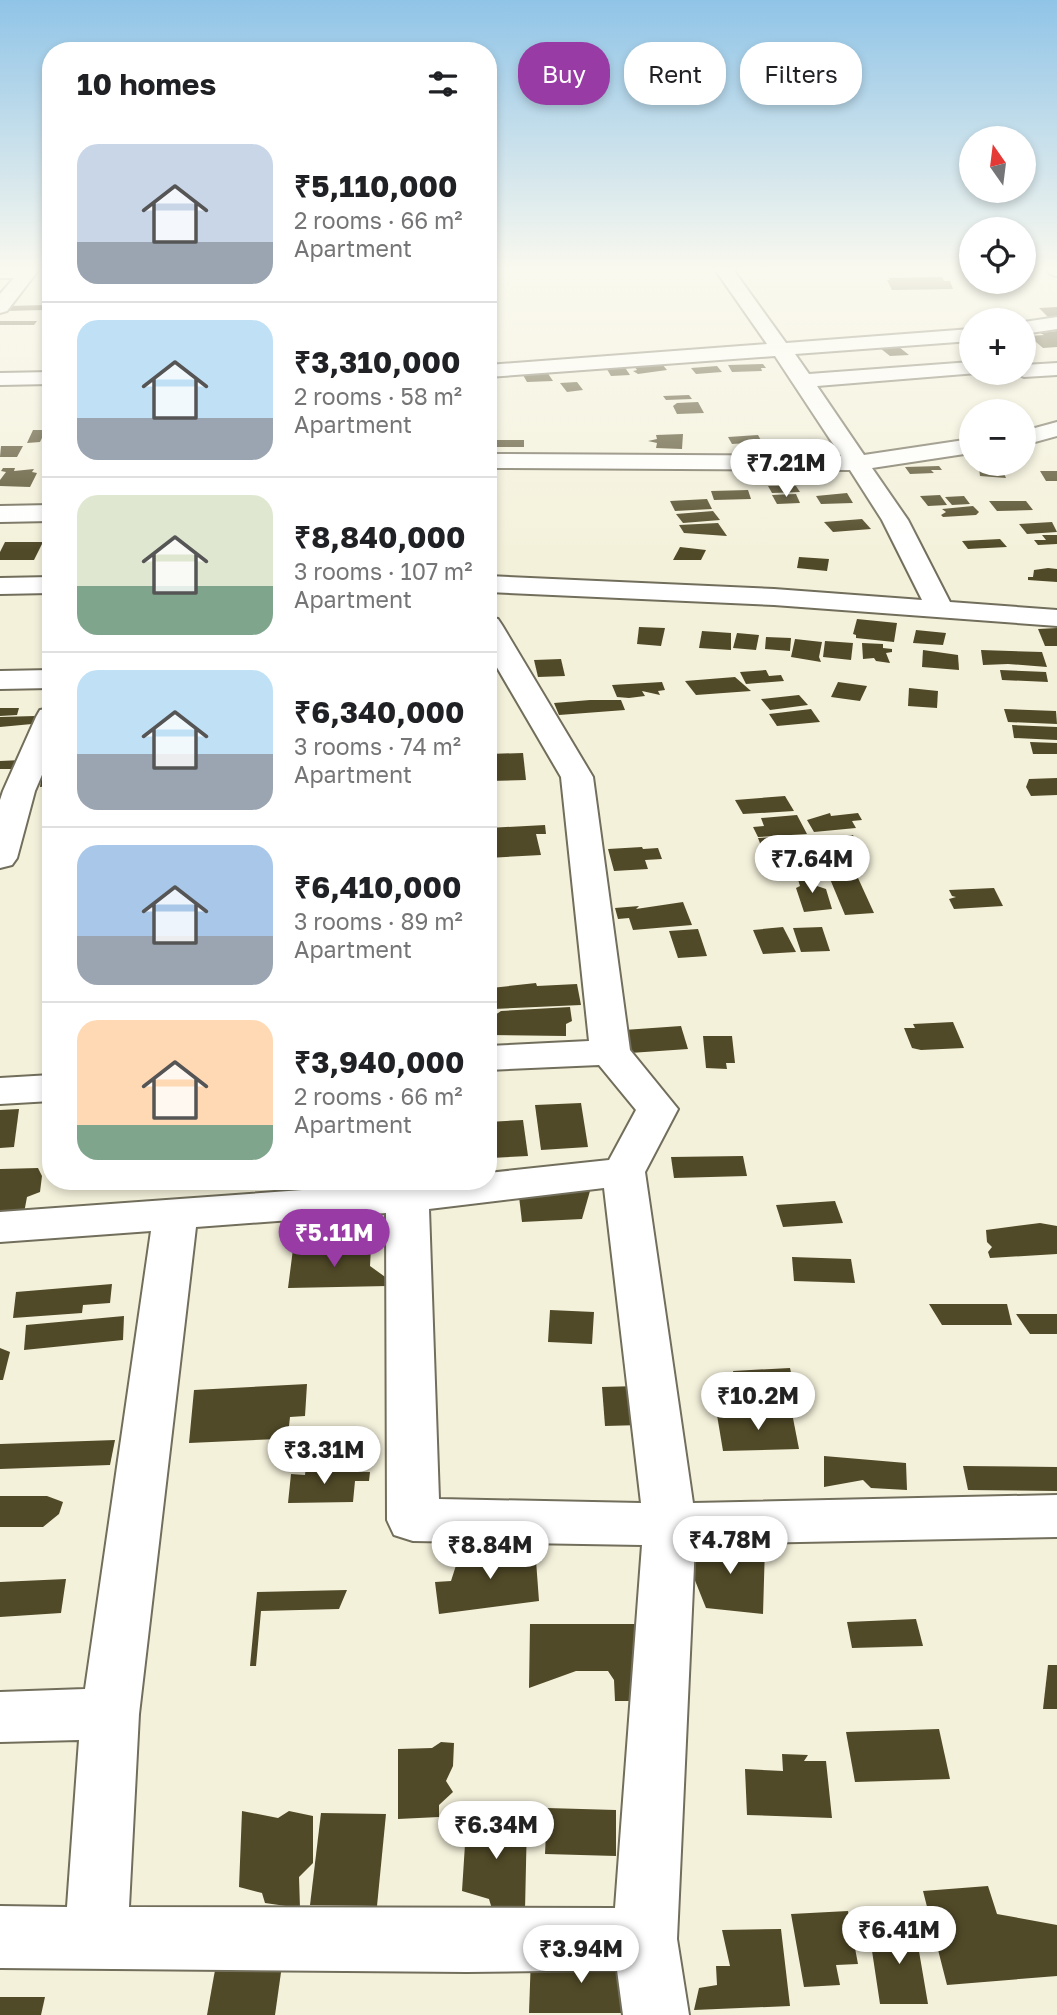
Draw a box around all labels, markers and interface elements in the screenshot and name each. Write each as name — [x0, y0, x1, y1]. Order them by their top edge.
chip: Buy — [518, 42, 610, 105]
chip: Rent — [624, 42, 726, 105]
chip: Filters — [740, 42, 862, 105]
icon: filters — [424, 65, 462, 103]
text: 10 homes — [77, 66, 216, 102]
north arrow — [959, 126, 1036, 203]
map controls — [959, 126, 1036, 476]
text: ₹5,110,000 — [294, 168, 458, 204]
icon: home — [133, 172, 217, 256]
text: 2 rooms · 66 m² — [294, 206, 463, 234]
button: locate — [959, 217, 1036, 294]
text: Apartment — [294, 234, 412, 262]
button: + — [959, 308, 1036, 385]
text: ₹3,310,000 — [294, 344, 460, 380]
icon: home — [133, 348, 217, 432]
text: 2 rooms · 58 m² — [294, 382, 462, 410]
button: − — [959, 399, 1036, 476]
text: Apartment — [294, 410, 412, 438]
pin: ₹7.21M — [729, 440, 843, 499]
text: ₹7.21M — [746, 448, 826, 476]
text: ₹8,840,000 — [294, 519, 466, 555]
icon: home — [133, 523, 217, 607]
text: 3 rooms · 107 m² — [294, 557, 472, 585]
text: Apartment — [294, 585, 412, 613]
text: ₹6,340,000 — [294, 694, 464, 730]
icon: home — [133, 698, 217, 782]
text: 3 rooms · 74 m² — [294, 732, 461, 760]
text: Apartment — [294, 760, 412, 788]
pin: ₹7.64M — [755, 836, 869, 895]
text: ₹7.64M — [771, 844, 853, 872]
text: ₹6,410,000 — [294, 869, 462, 905]
icon: home — [133, 873, 217, 957]
text: 3 rooms · 89 m² — [294, 907, 463, 935]
text: Apartment — [294, 935, 412, 963]
text: ₹3,940,000 — [294, 1044, 464, 1080]
icon: home — [133, 1048, 217, 1132]
text: 2 rooms · 66 m² — [294, 1082, 463, 1110]
text: Apartment — [294, 1110, 412, 1138]
pin: ₹5.11M — [277, 1210, 391, 1269]
text: ₹5.11M — [295, 1218, 373, 1246]
pin: ₹10.2M — [701, 1372, 815, 1432]
text: ₹10.2M — [717, 1381, 799, 1409]
pin: ₹3.31M — [267, 1426, 381, 1486]
text: ₹3.31M — [284, 1435, 364, 1463]
pin: ₹4.78M — [673, 1516, 787, 1576]
pin: ₹8.84M — [433, 1522, 547, 1581]
text: ₹4.78M — [689, 1525, 771, 1553]
text: ₹8.84M — [448, 1530, 532, 1558]
pin: ₹6.34M — [439, 1801, 553, 1861]
text: ₹6.34M — [454, 1810, 538, 1838]
pin: ₹6.41M — [842, 1906, 956, 1966]
text: ₹6.41M — [858, 1915, 940, 1943]
pin: ₹3.94M — [524, 1926, 638, 1985]
text: ₹3.94M — [539, 1934, 623, 1962]

